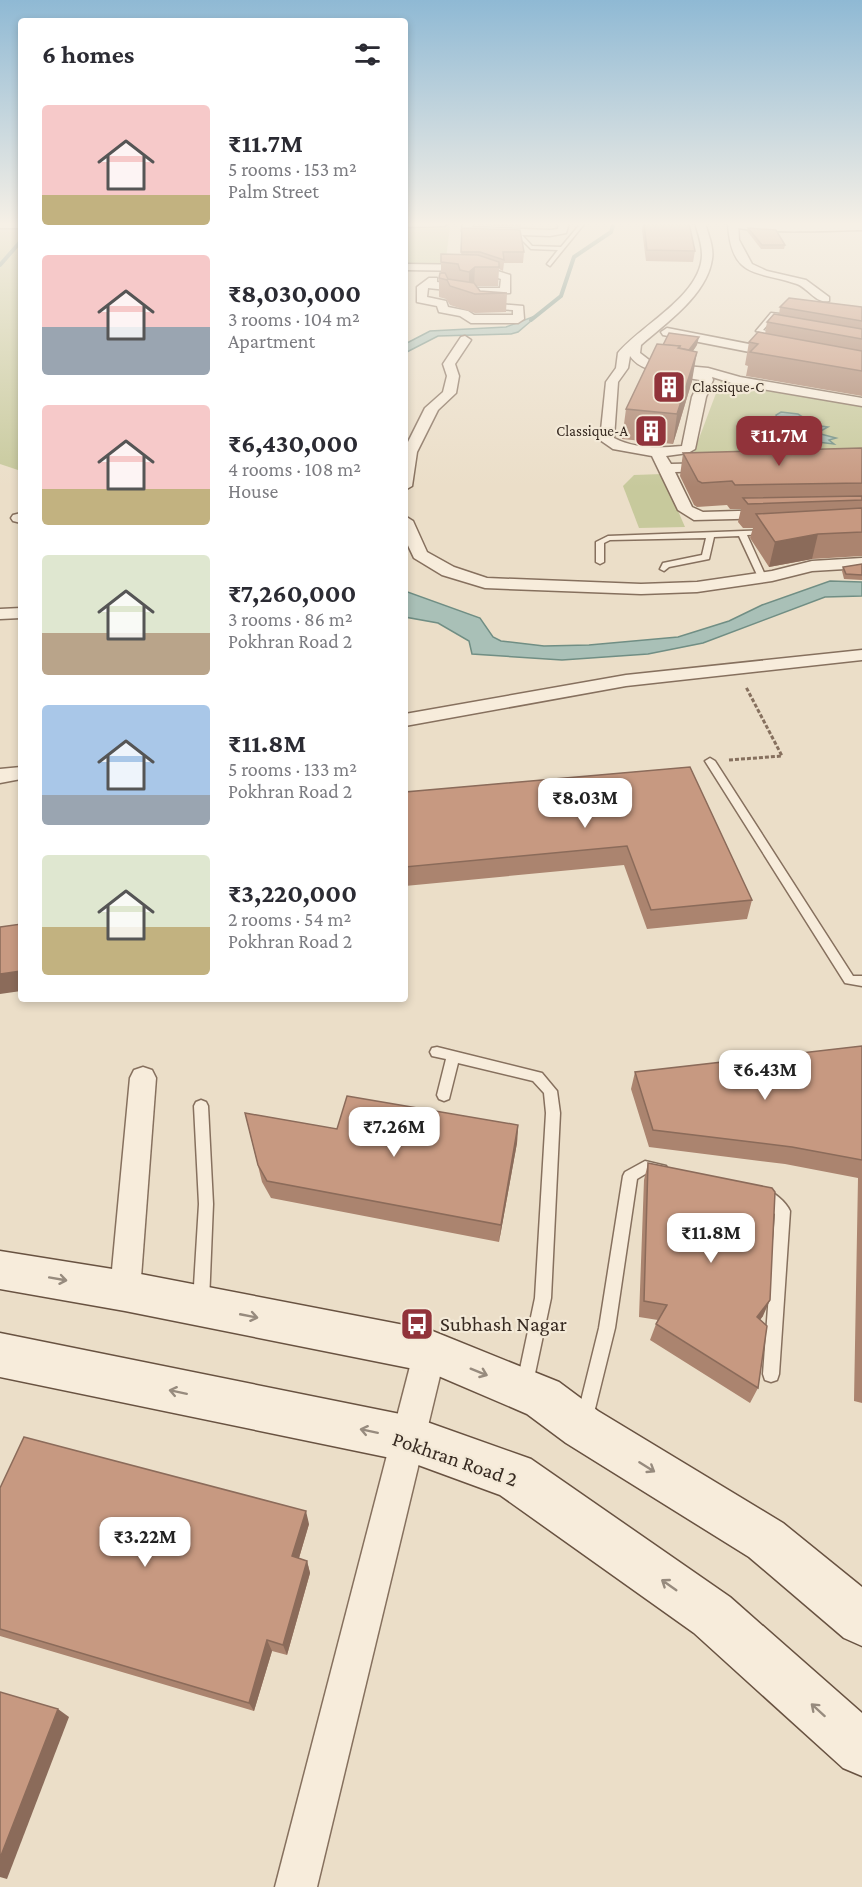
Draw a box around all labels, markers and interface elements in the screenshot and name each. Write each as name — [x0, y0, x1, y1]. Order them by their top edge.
icon: filters — [351, 38, 384, 71]
text: 6 homes — [42, 40, 134, 69]
icon: home — [90, 129, 162, 201]
text: ₹11.7M — [228, 129, 303, 158]
text: 5 rooms · 153 m² — [228, 158, 357, 180]
text: Palm Street — [228, 180, 319, 202]
icon: home — [90, 279, 162, 351]
text: ₹8,030,000 — [228, 279, 361, 308]
text: 3 rooms · 104 m² — [228, 308, 360, 330]
text: Apartment — [228, 330, 315, 352]
building icon: Classique-C — [651, 369, 687, 405]
place label: Classique-C — [692, 379, 764, 396]
building icon: Classique-A — [633, 413, 669, 449]
pin: ₹11.7M — [730, 416, 828, 467]
place label: Classique-A — [556, 423, 628, 440]
text: ₹11.7M — [750, 424, 808, 446]
icon: home — [90, 429, 162, 501]
text: ₹6,430,000 — [228, 429, 358, 458]
text: 4 rooms · 108 m² — [228, 458, 361, 480]
text: House — [228, 480, 278, 502]
icon: home — [90, 579, 162, 651]
text: ₹7,260,000 — [228, 579, 356, 608]
text: 3 rooms · 86 m² — [228, 608, 353, 630]
text: Pokhran Road 2 — [228, 630, 352, 652]
icon: home — [90, 729, 162, 801]
text: ₹11.8M — [228, 729, 306, 758]
text: 5 rooms · 133 m² — [228, 758, 357, 780]
pin: ₹8.03M — [536, 778, 634, 829]
text: Pokhran Road 2 — [228, 780, 352, 802]
text: ₹8.03M — [552, 786, 618, 808]
icon: home — [90, 879, 162, 951]
text: ₹3,220,000 — [228, 879, 357, 908]
text: 2 rooms · 54 m² — [228, 908, 351, 930]
text: Pokhran Road 2 — [228, 930, 352, 952]
pin: ₹6.43M — [716, 1050, 814, 1101]
text: ₹6.43M — [733, 1058, 797, 1080]
pin: ₹7.26M — [345, 1107, 443, 1158]
text: ₹7.26M — [363, 1115, 425, 1137]
pin: ₹11.8M — [662, 1213, 760, 1264]
text: ₹11.8M — [681, 1221, 741, 1243]
one-way arrow — [47, 1274, 67, 1285]
bus stop icon: Subhash Nagar — [399, 1306, 435, 1342]
one-way arrow — [239, 1311, 259, 1322]
place label: Subhash Nagar — [440, 1312, 567, 1336]
one-way arrow — [469, 1367, 487, 1378]
one-way arrow — [169, 1386, 188, 1397]
one-way arrow — [360, 1425, 379, 1436]
street label: Pokhran Road 2 — [389, 1426, 521, 1492]
one-way arrow — [638, 1462, 655, 1474]
pin: ₹3.22M — [96, 1517, 194, 1568]
text: ₹3.22M — [113, 1525, 177, 1547]
one-way arrow — [662, 1579, 678, 1591]
one-way arrow — [811, 1703, 826, 1717]

